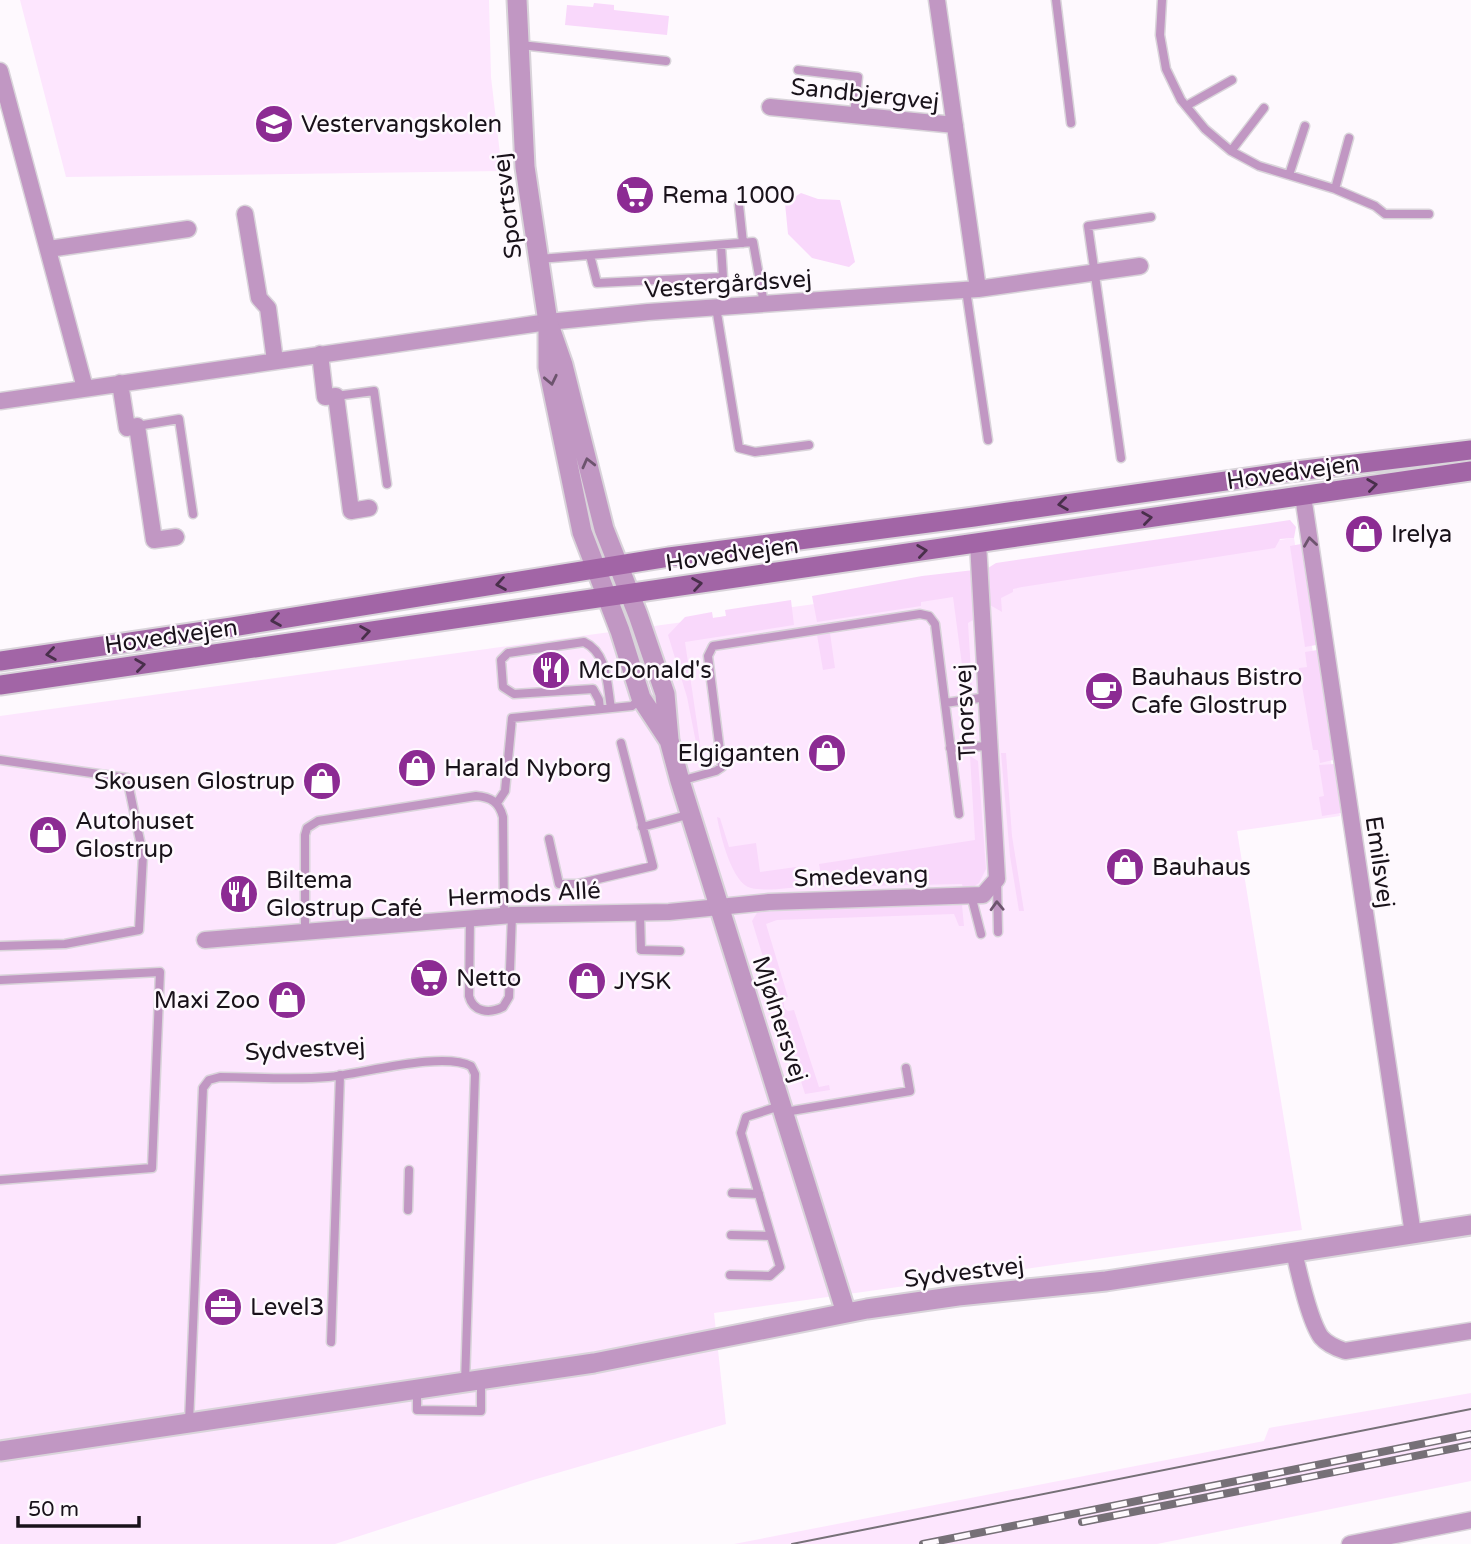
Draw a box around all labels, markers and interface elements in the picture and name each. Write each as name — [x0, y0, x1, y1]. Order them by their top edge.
street label: Sandbjergvej — [789, 72, 941, 117]
school or university icon: Vestervangskolen — [253, 103, 295, 145]
place label: Vestervangskolen — [301, 110, 502, 139]
street label: Sportsvej — [487, 151, 528, 260]
supermarket icon: Rema 1000 — [614, 174, 656, 216]
place label: Rema 1000 — [662, 181, 795, 210]
street label: Vestergårdsvej — [643, 264, 813, 305]
one-way arrow — [542, 374, 557, 386]
street label: Hovedvejen — [1225, 449, 1361, 496]
one-way arrow — [581, 457, 596, 469]
one-way arrow — [1367, 478, 1378, 493]
one-way arrow — [1057, 497, 1069, 512]
one-way arrow — [1142, 511, 1153, 526]
shop icon: Irelya — [1343, 513, 1385, 555]
place label: Irelya — [1391, 520, 1452, 549]
street label: Hovedvejen — [664, 531, 800, 578]
one-way arrow — [1303, 536, 1318, 548]
one-way arrow — [916, 544, 928, 559]
one-way arrow — [495, 576, 507, 591]
one-way arrow — [691, 577, 703, 592]
one-way arrow — [270, 612, 282, 627]
street label: Hovedvejen — [103, 613, 239, 660]
one-way arrow — [359, 624, 371, 639]
one-way arrow — [45, 646, 57, 661]
restaurant icon: McDonald's — [530, 649, 572, 691]
place label: McDonald's — [578, 656, 712, 685]
one-way arrow — [134, 658, 146, 673]
street label: Thorsvej — [948, 663, 983, 761]
place label: Bauhaus Bistro Cafe Glostrup — [1131, 663, 1302, 720]
cafe icon: Bauhaus Bistro Cafe Glostrup — [1083, 670, 1125, 712]
shop icon: Elgiganten — [806, 732, 848, 774]
place label: Elgiganten — [677, 739, 800, 768]
shop icon: Harald Nyborg — [396, 747, 438, 789]
place label: Harald Nyborg — [444, 754, 611, 783]
shop icon: Skousen Glostrup — [301, 760, 343, 802]
place label: Skousen Glostrup — [94, 767, 295, 796]
place label: Autohuset Glostrup — [75, 807, 194, 864]
shop icon: Autohuset Glostrup — [27, 814, 69, 856]
street label: Emilsvej — [1359, 814, 1400, 910]
shop icon: Bauhaus — [1104, 846, 1146, 888]
place label: Bauhaus — [1152, 853, 1251, 882]
street label: Smedevang — [793, 860, 929, 893]
place label: Biltema Glostrup Café — [266, 866, 422, 923]
restaurant icon: Biltema Glostrup Café — [218, 873, 260, 915]
street label: Hermods Allé — [447, 876, 601, 913]
one-way arrow — [990, 900, 1005, 911]
street label: Mjølnersvej — [746, 953, 814, 1086]
supermarket icon: Netto — [408, 957, 450, 999]
shop icon: JYSK — [566, 960, 608, 1002]
place label: Netto — [456, 964, 521, 993]
place label: JYSK — [614, 967, 671, 996]
shop icon: Maxi Zoo — [266, 979, 308, 1021]
place label: Maxi Zoo — [154, 986, 260, 1015]
street label: Sydvestvej — [244, 1032, 366, 1067]
street label: Sydvestvej — [902, 1251, 1026, 1294]
office icon: Level3 — [202, 1286, 244, 1328]
place label: Level3 — [250, 1293, 324, 1322]
scale bar — [18, 1484, 138, 1528]
text: 50 m — [28, 1497, 79, 1522]

